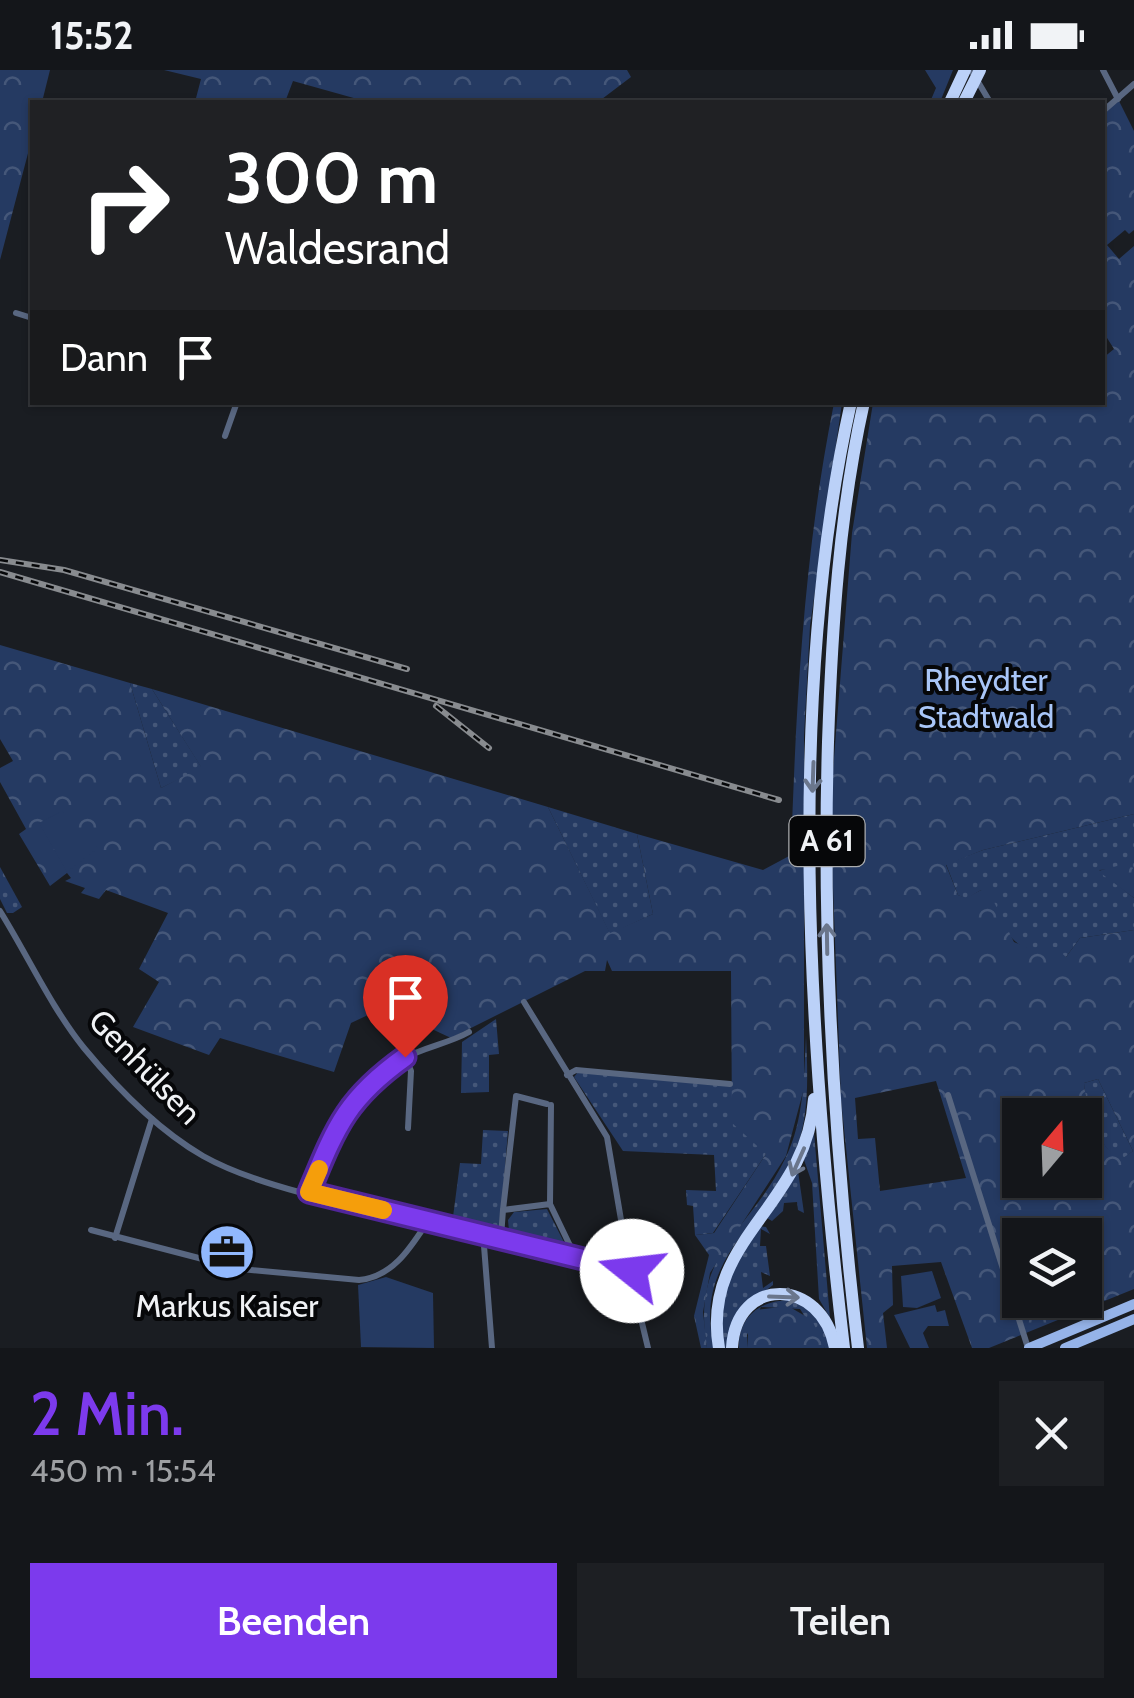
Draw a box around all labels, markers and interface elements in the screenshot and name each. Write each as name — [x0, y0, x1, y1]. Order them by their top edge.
text: 15:52 — [50, 12, 133, 59]
text: 300 m — [225, 135, 438, 221]
icon: right — [60, 140, 190, 270]
text: Waldesrand — [225, 221, 450, 275]
icon: arrive — [168, 330, 223, 385]
text: Dann — [60, 334, 148, 381]
park label: Rheydter Stadtwald — [918, 660, 1054, 736]
one-way arrow — [804, 761, 823, 793]
road number: A 61 — [790, 816, 864, 866]
one-way arrow — [818, 924, 837, 956]
pin — [363, 955, 448, 1058]
icon: arrive — [378, 970, 433, 1025]
street label: Genhülsen — [81, 1001, 210, 1132]
north arrow — [1002, 1098, 1102, 1198]
map controls — [1002, 1098, 1102, 1318]
one-way arrow — [788, 1146, 806, 1177]
button: layers — [1002, 1218, 1102, 1318]
position arrow — [580, 1219, 684, 1323]
office icon: Markus Kaiser — [197, 1222, 257, 1282]
place label: Markus Kaiser — [136, 1286, 319, 1325]
one-way arrow — [767, 1287, 800, 1306]
text: 2 Min. — [30, 1377, 184, 1450]
button: close — [999, 1381, 1104, 1486]
text: 450 m · 15:54 — [30, 1451, 216, 1490]
button: Beenden — [30, 1563, 557, 1678]
button: Teilen — [577, 1563, 1104, 1678]

